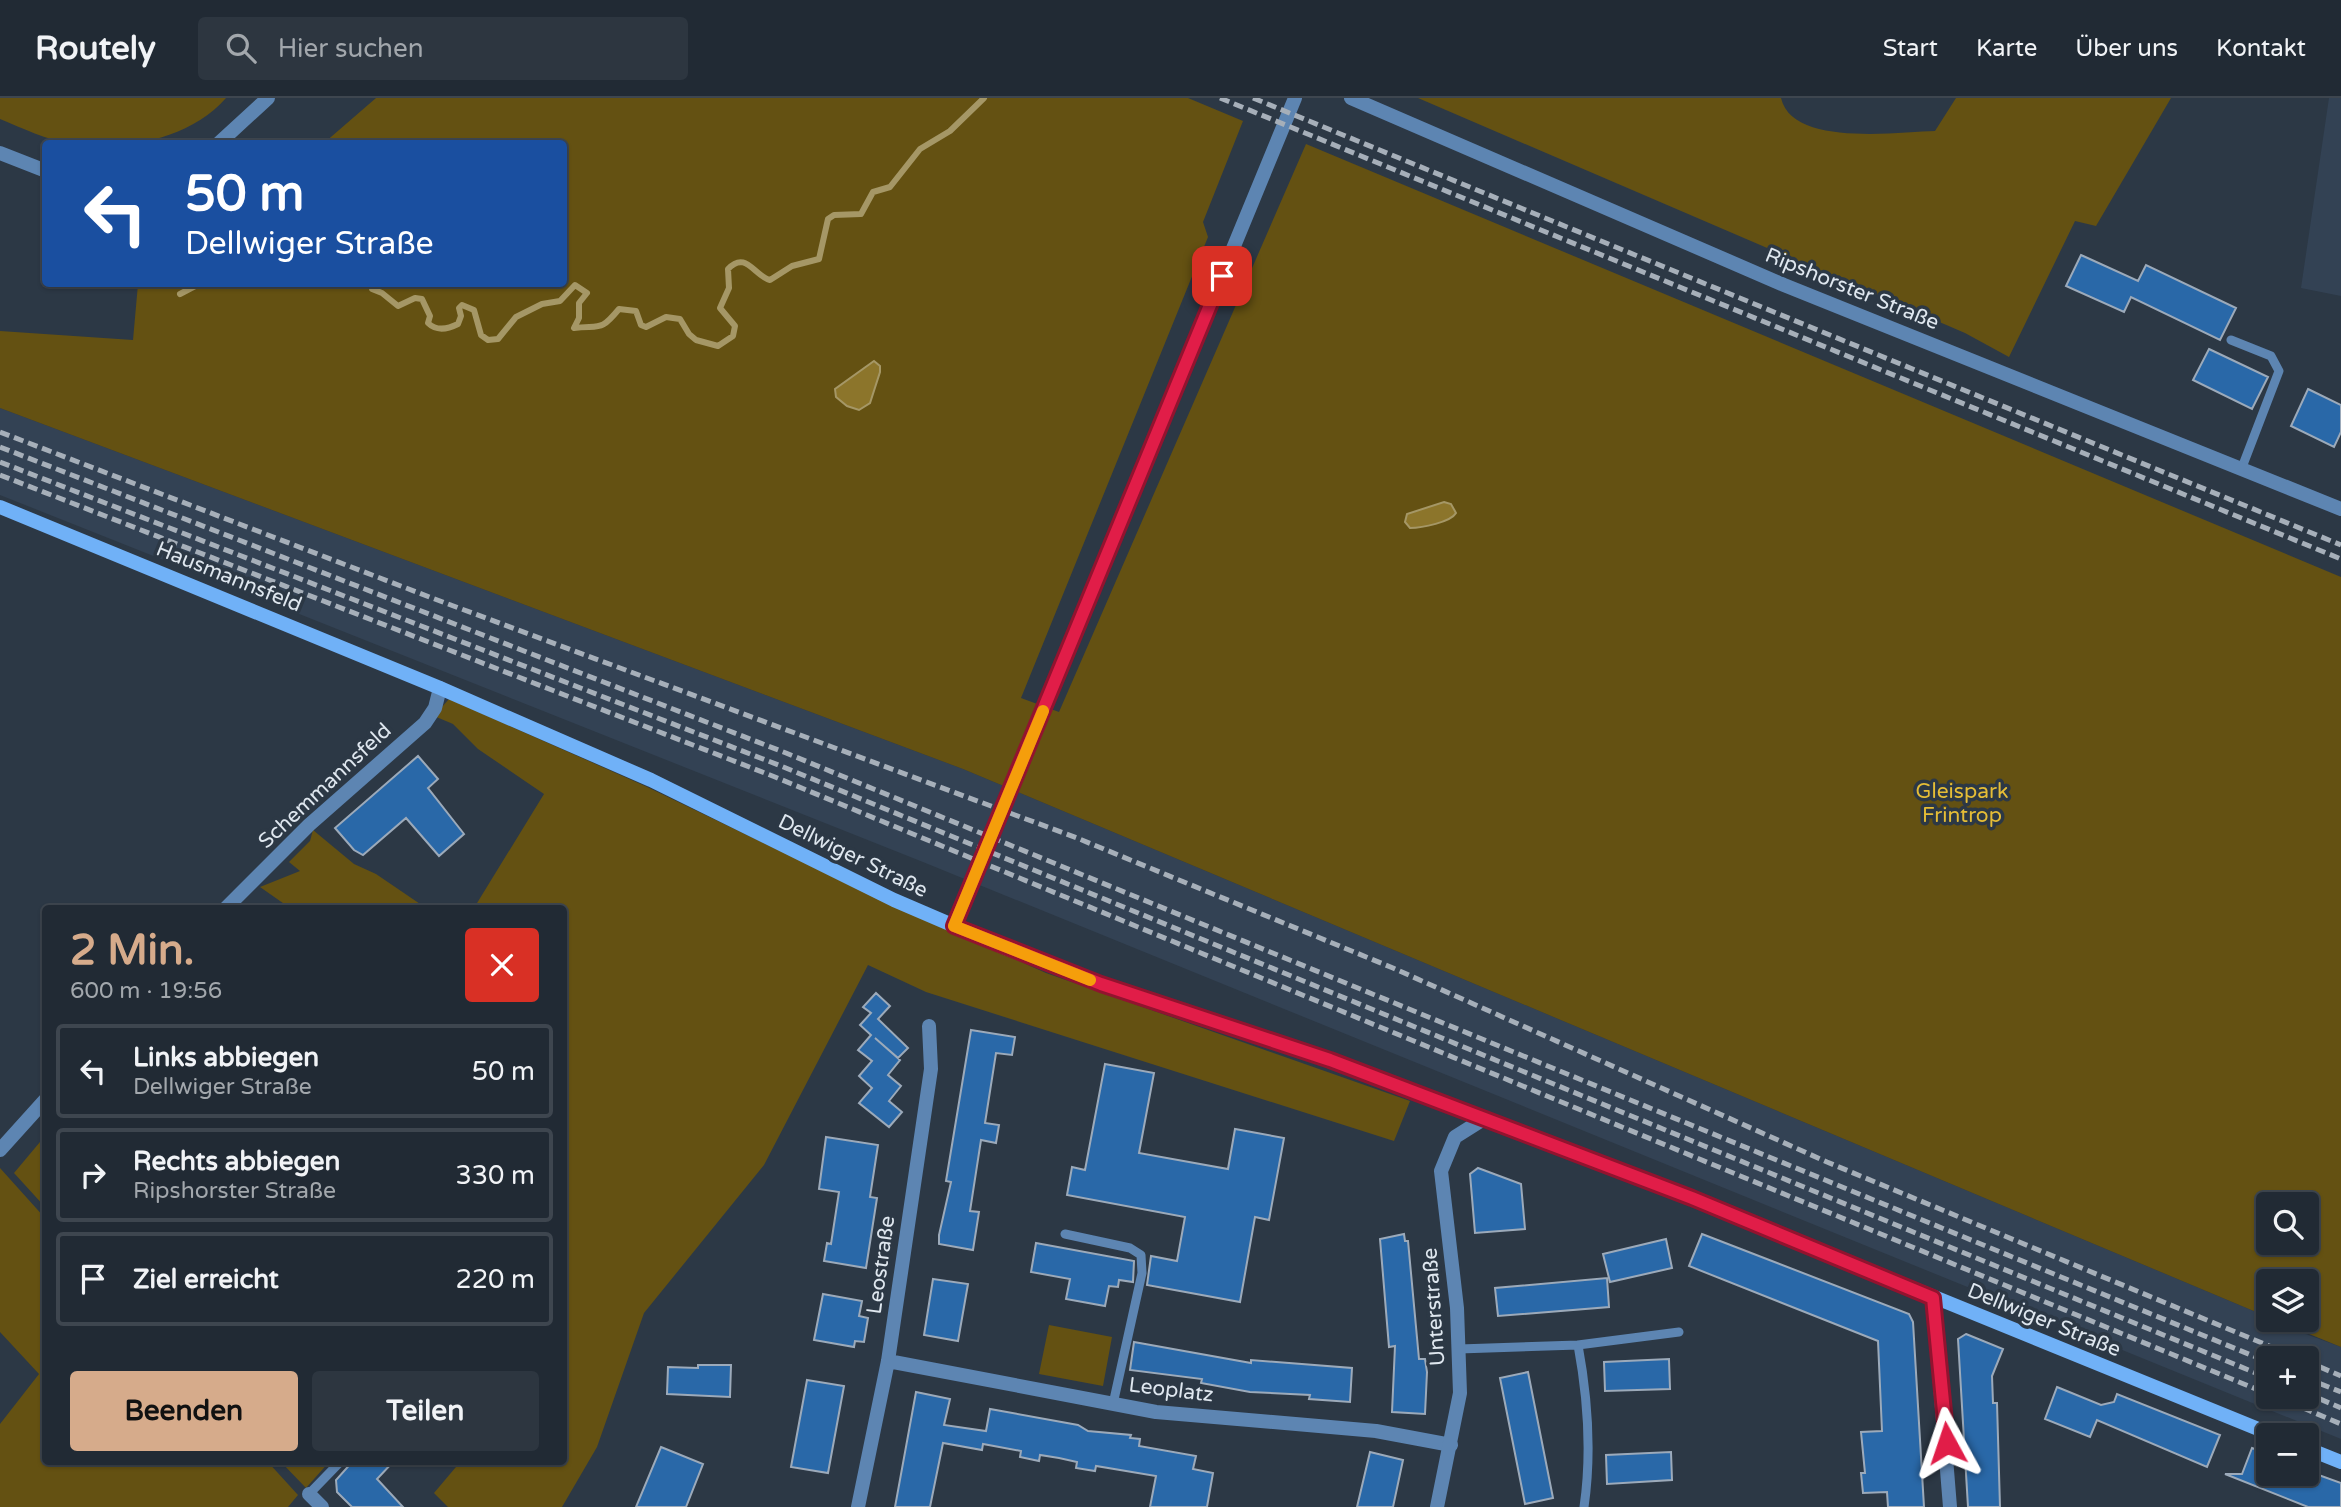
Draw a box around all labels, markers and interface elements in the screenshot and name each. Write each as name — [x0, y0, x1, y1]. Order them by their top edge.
search box — [198, 17, 688, 80]
text: Routely — [35, 29, 156, 68]
icon: search — [222, 29, 260, 67]
text: Hier suchen — [278, 33, 424, 64]
text: Start — [1883, 34, 1938, 63]
text: Karte — [1976, 34, 2037, 63]
text: Über uns — [2075, 34, 2178, 63]
text: Kontakt — [2216, 34, 2306, 63]
text: 50 m — [185, 165, 304, 224]
icon: left — [70, 168, 161, 259]
text: Dellwiger Straße — [185, 225, 434, 263]
street label: Ripshorster Straße — [1761, 243, 1943, 335]
pin — [1192, 246, 1252, 306]
icon: arrive — [1203, 257, 1241, 295]
street label: Hausmannsfeld — [152, 536, 306, 618]
street label: Schemmannsfeld — [253, 718, 397, 854]
park label: Gleispark Frintrop — [1916, 779, 2008, 828]
street label: Dellwiger Straße — [774, 809, 932, 903]
text: 2 Min. — [70, 925, 194, 976]
button: close — [465, 928, 539, 1002]
text: 600 m · 19:56 — [70, 977, 222, 1005]
text: Links abbiegen — [133, 1042, 319, 1073]
icon: left — [74, 1052, 112, 1090]
text: 50 m — [472, 1056, 535, 1087]
text: Dellwiger Straße — [133, 1073, 312, 1101]
text: Rechts abbiegen — [133, 1146, 340, 1177]
icon: right — [74, 1156, 112, 1194]
text: 330 m — [455, 1160, 535, 1191]
text: Ripshorster Straße — [133, 1177, 336, 1205]
map controls — [2256, 1192, 2319, 1486]
button: search — [2256, 1192, 2319, 1255]
street label: Leostraße — [862, 1214, 900, 1316]
street label: Unterstraße — [1417, 1247, 1451, 1367]
icon: arrive — [74, 1260, 112, 1298]
text: Ziel erreicht — [133, 1264, 279, 1295]
text: 220 m — [455, 1264, 535, 1295]
button: layers — [2256, 1269, 2319, 1332]
street label: Dellwiger Straße — [1964, 1278, 2124, 1362]
button: + — [2256, 1346, 2319, 1409]
button: Beenden — [70, 1371, 298, 1451]
button: Teilen — [312, 1371, 539, 1451]
street label: Leoplatz — [1127, 1372, 1215, 1408]
position arrow — [1910, 1406, 1984, 1480]
button: − — [2256, 1423, 2319, 1486]

